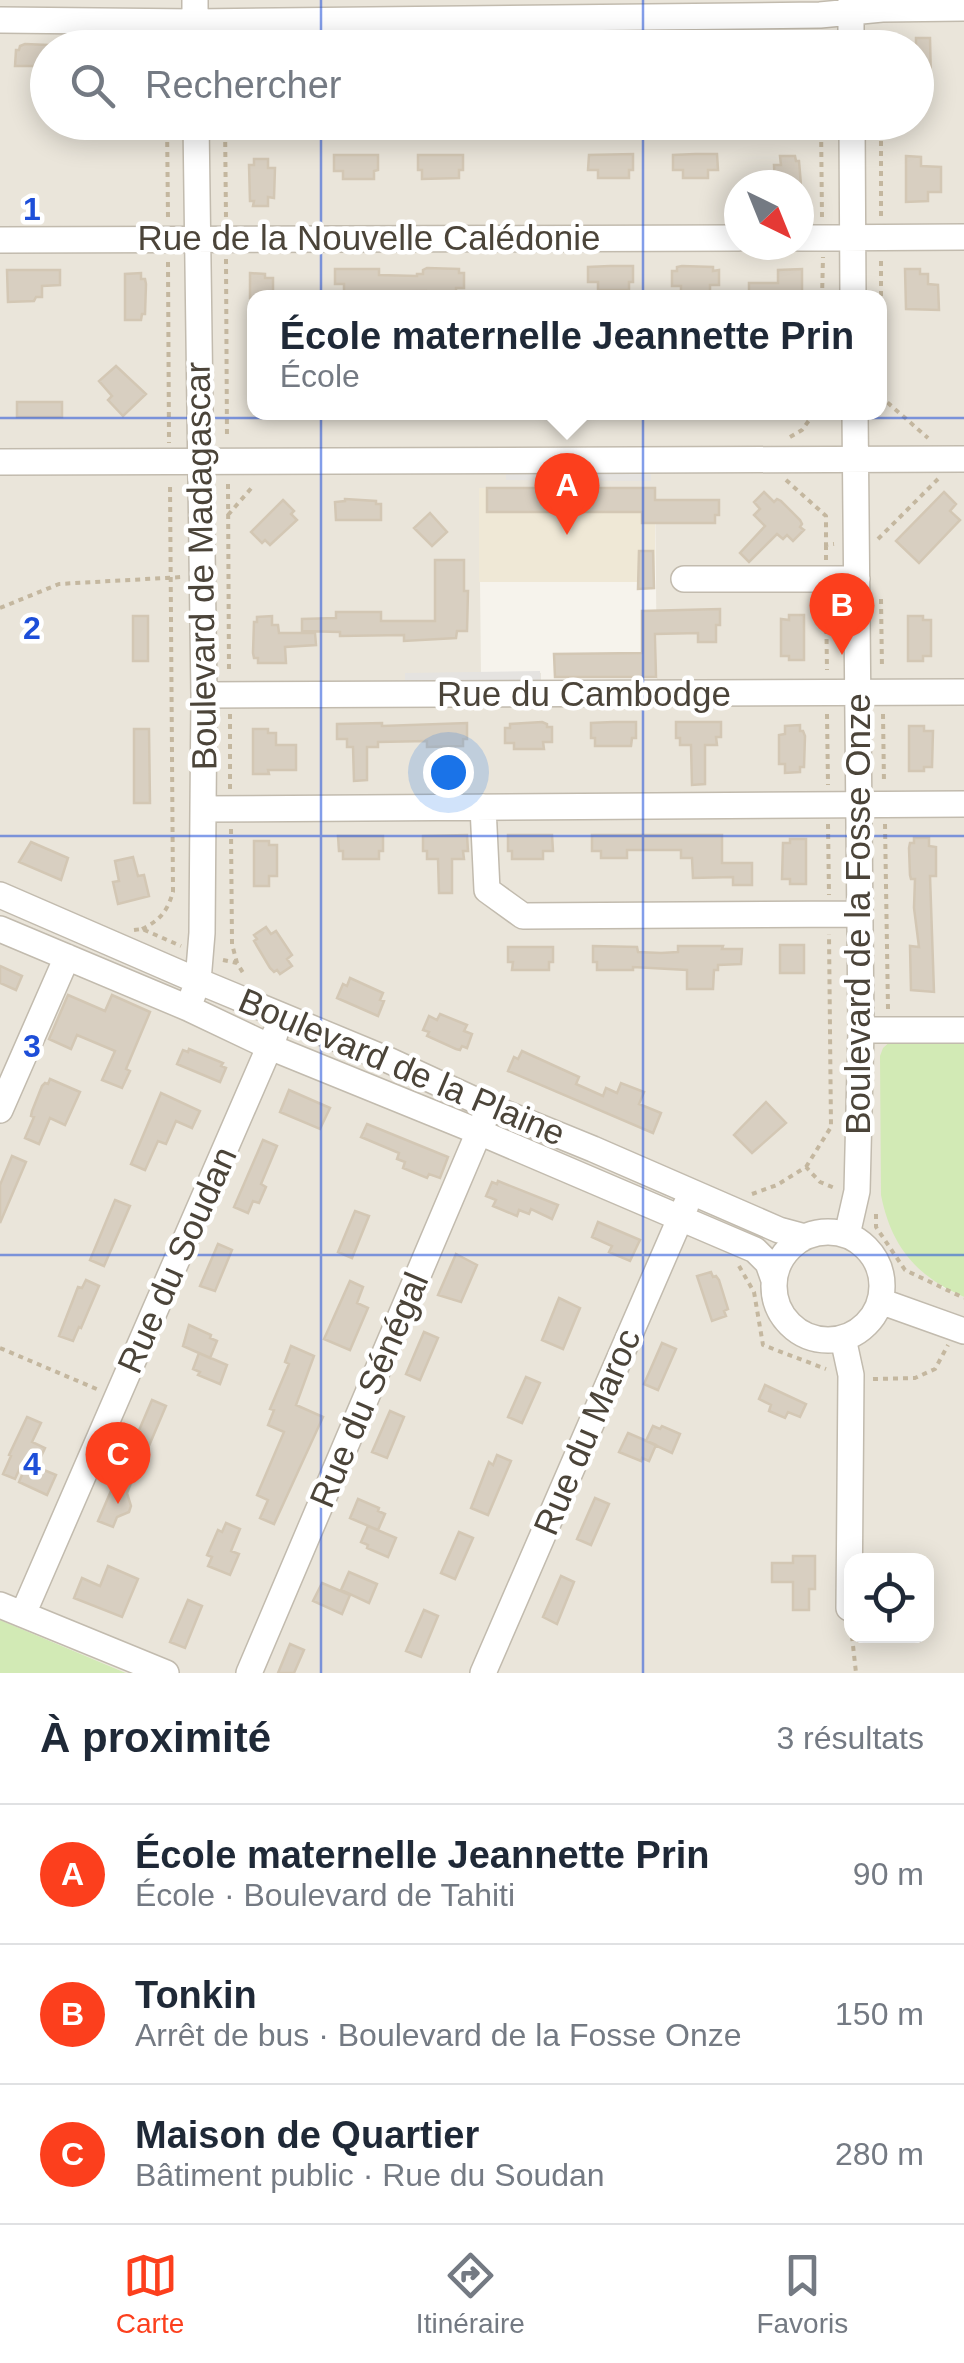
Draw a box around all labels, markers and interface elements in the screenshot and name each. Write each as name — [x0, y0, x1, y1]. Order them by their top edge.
search box — [30, 30, 934, 140]
icon: search — [65, 58, 120, 113]
text: Rechercher — [145, 64, 341, 106]
north arrow — [724, 170, 814, 260]
text: 1 — [23, 191, 41, 227]
street label: Rue de la Nouvelle Calédonie — [137, 218, 601, 257]
popup — [247, 290, 887, 420]
text: École maternelle Jeannette Prin — [280, 315, 854, 357]
text: École — [280, 358, 360, 394]
street label: Boulevard de Madagascar — [177, 361, 224, 771]
pin: A — [534, 452, 600, 535]
pin: B — [810, 572, 874, 655]
text: 2 — [23, 610, 41, 646]
street label: Rue du Cambodge — [437, 674, 731, 713]
street label: Boulevard de la Fosse Onze — [838, 693, 877, 1135]
your location — [423, 747, 474, 798]
street label: Boulevard de la Plaine — [233, 980, 571, 1153]
text: 3 — [23, 1028, 41, 1064]
street label: Rue du Soudan — [109, 1141, 244, 1379]
street label: Rue du Sénégal — [302, 1267, 436, 1513]
street label: Rue du Maroc — [526, 1323, 647, 1541]
pin: C — [86, 1422, 150, 1504]
text: 4 — [23, 1446, 41, 1482]
map controls — [844, 1553, 934, 1643]
button: locate — [844, 1553, 934, 1643]
text: À proximité — [40, 1714, 271, 1761]
text: 3 résultats — [776, 1720, 924, 1756]
text: École maternelle Jeannette Prin — [135, 1834, 709, 1876]
text: A — [61, 1856, 84, 1892]
text: 90 m — [853, 1856, 924, 1892]
text: École · Boulevard de Tahiti — [135, 1877, 515, 1913]
text: Tonkin — [135, 1974, 257, 2016]
text: B — [61, 1996, 84, 2032]
text: 150 m — [835, 1996, 924, 2032]
text: Arrêt de bus · Boulevard de la Fosse Onze — [135, 2017, 742, 2053]
text: Maison de Quartier — [135, 2114, 479, 2156]
text: C — [61, 2136, 84, 2172]
text: 280 m — [835, 2136, 924, 2172]
text: Bâtiment public · Rue du Soudan — [135, 2157, 605, 2193]
tab: Carte — [116, 2248, 184, 2340]
tab: Itinéraire — [416, 2248, 525, 2340]
tab: Favoris — [756, 2248, 848, 2340]

